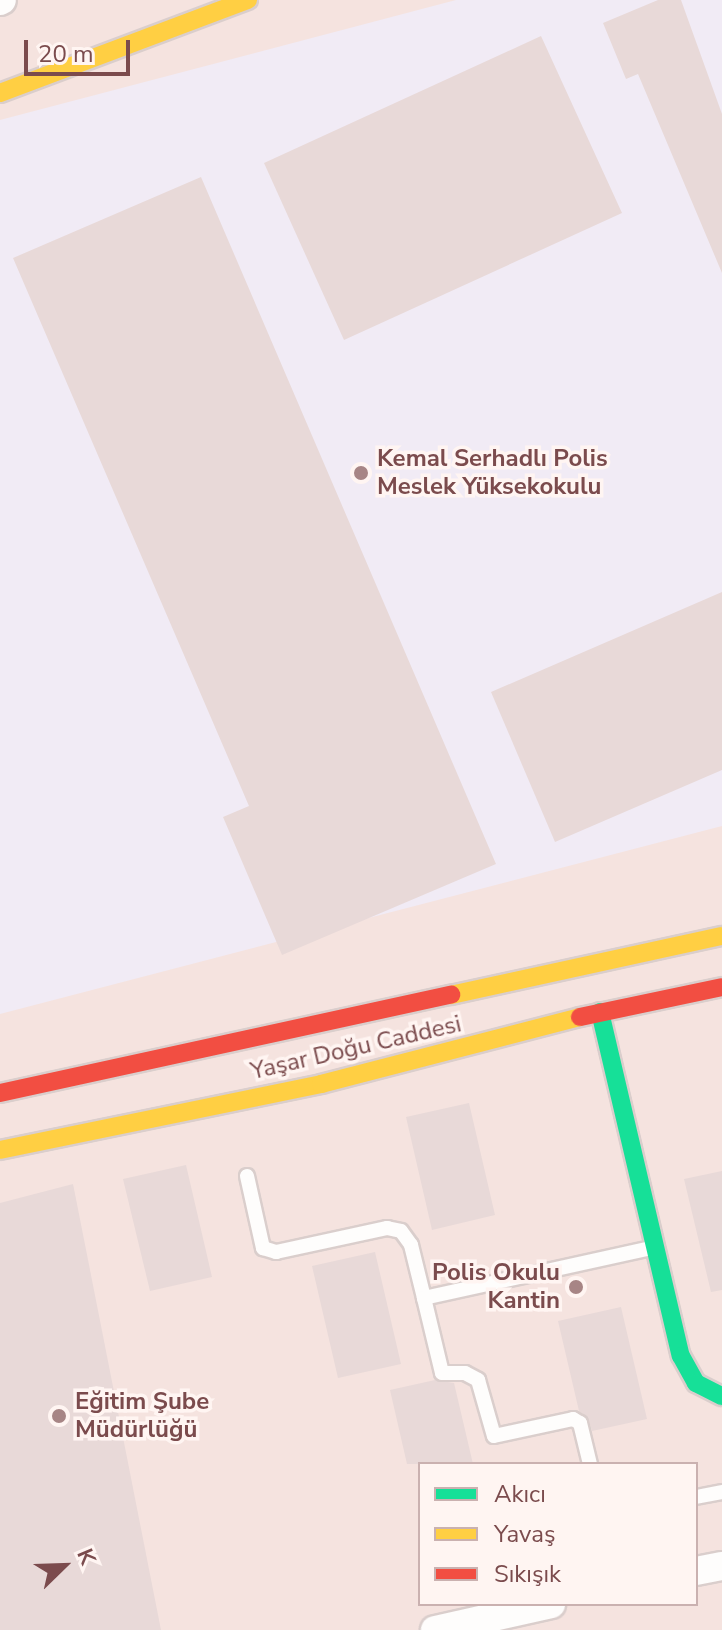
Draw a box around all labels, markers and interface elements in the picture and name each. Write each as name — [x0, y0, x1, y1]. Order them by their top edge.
scale bar — [28, 24, 134, 74]
text: 20 m — [38, 38, 94, 70]
place label: Kemal Serhadlı Polis Meslek Yüksekokulu — [377, 445, 608, 501]
marker: Kemal Serhadlı Polis Meslek Yüksekokulu — [352, 464, 370, 482]
street label: Yaşar Doğu Caddesi — [248, 1010, 464, 1086]
place label: Polis Okulu Kantin — [432, 1259, 560, 1315]
marker: Polis Okulu Kantin — [567, 1278, 585, 1296]
place label: Eğitim Şube Müdürlüğü — [75, 1388, 209, 1444]
marker: Eğitim Şube Müdürlüğü — [50, 1407, 68, 1425]
legend — [418, 1462, 698, 1606]
text: Akıcı — [494, 1478, 546, 1510]
text: Yavaş — [494, 1518, 555, 1550]
north arrow — [24, 1526, 104, 1606]
text: K — [69, 1544, 103, 1569]
text: Sıkışık — [494, 1558, 561, 1590]

